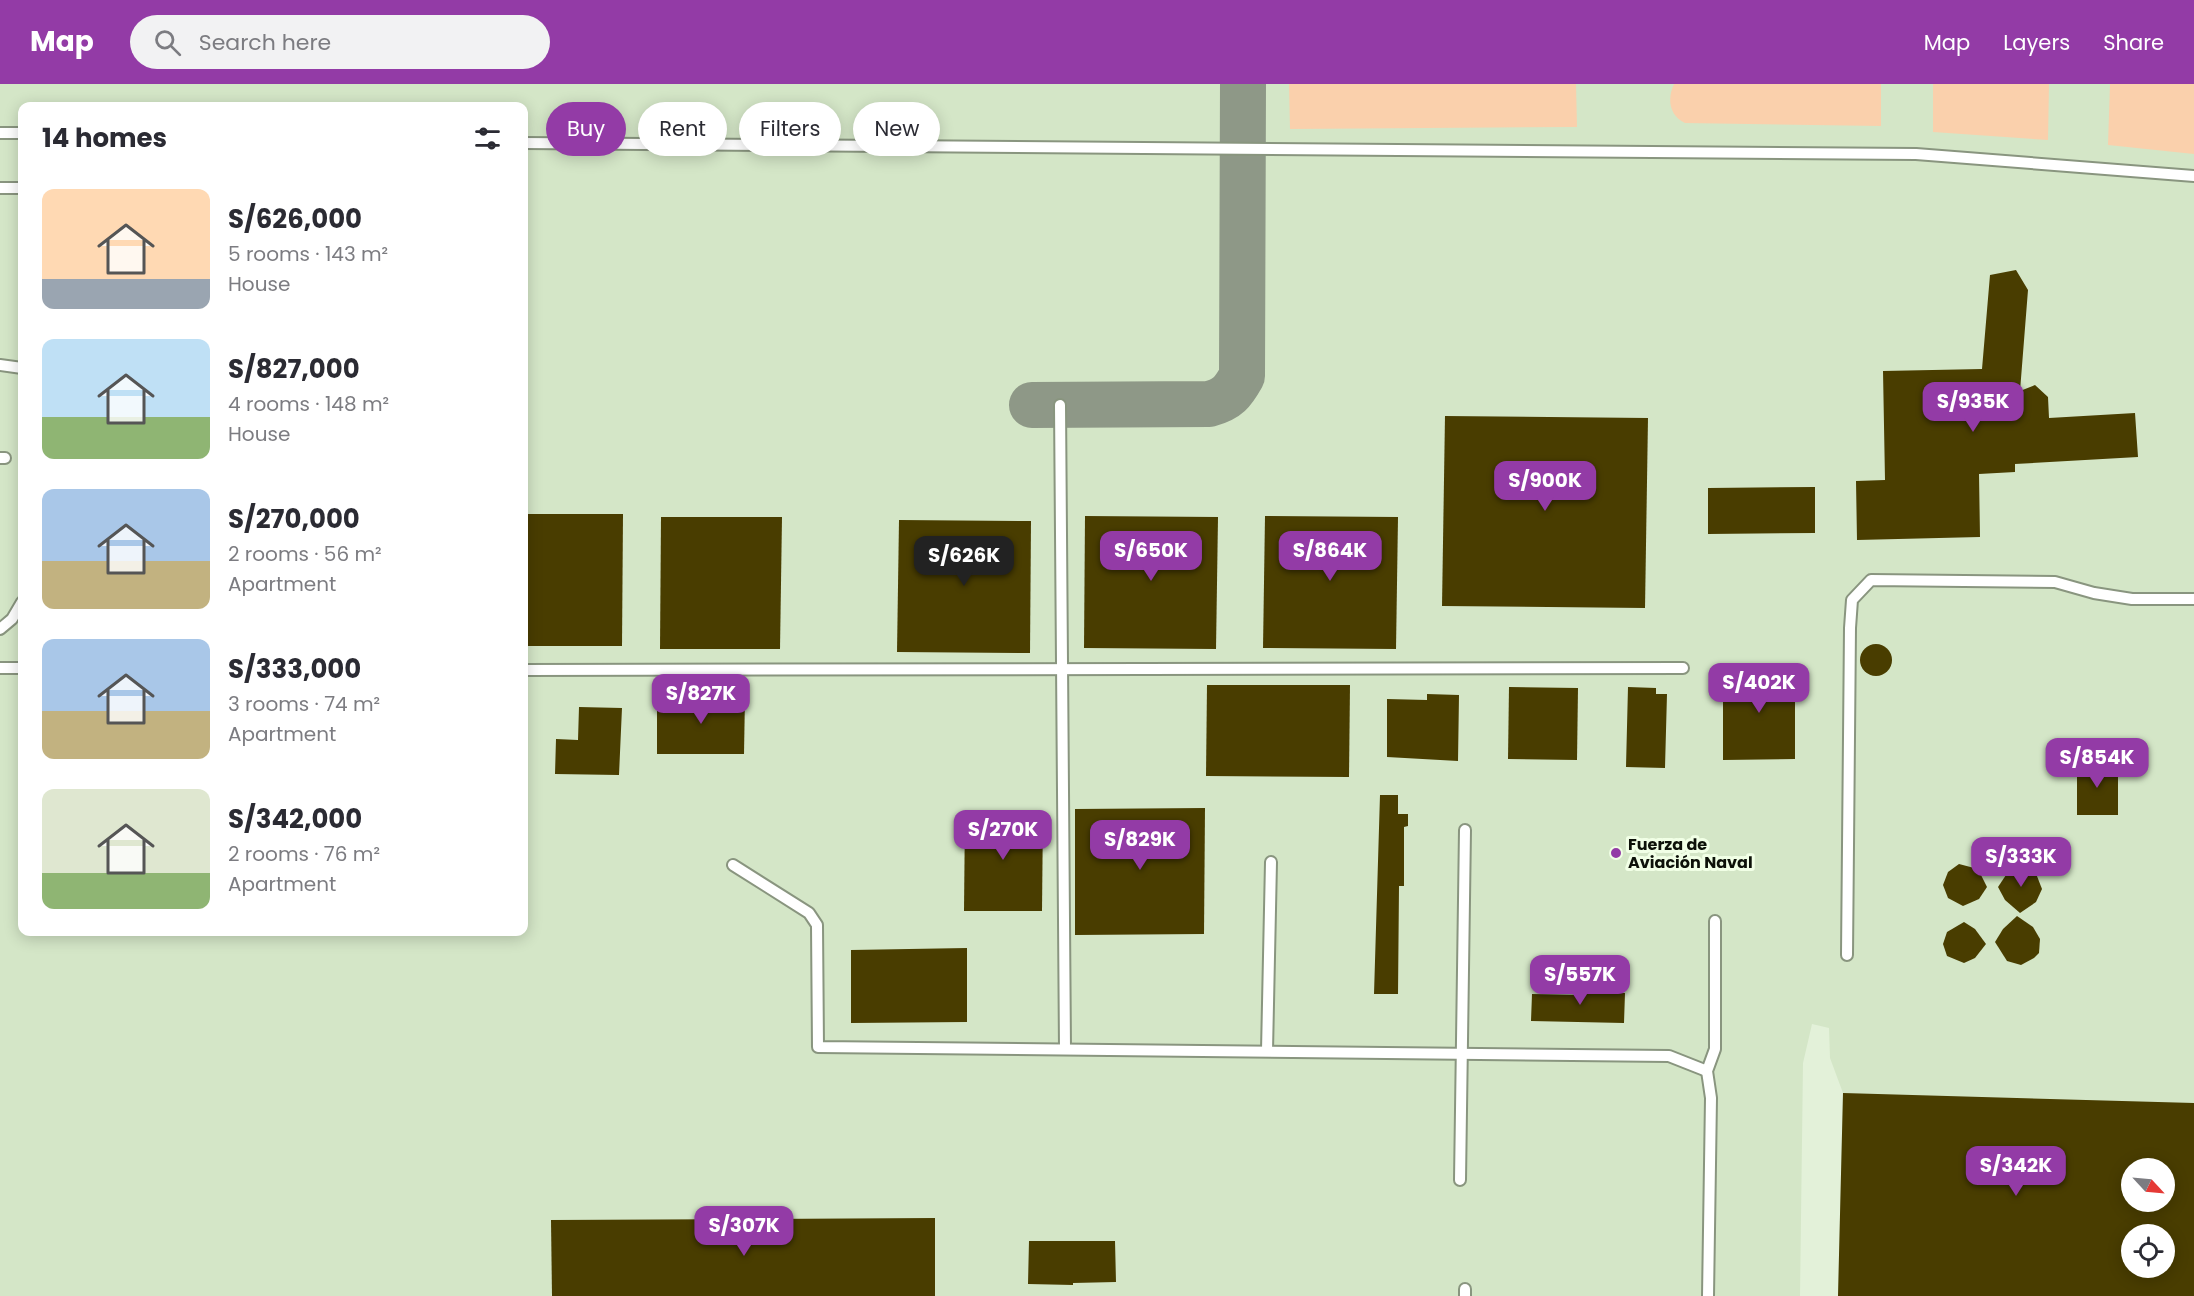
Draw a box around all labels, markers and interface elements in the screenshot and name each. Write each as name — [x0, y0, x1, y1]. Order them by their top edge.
search box — [130, 15, 550, 69]
text: Map — [30, 22, 94, 61]
icon: search — [151, 26, 184, 59]
text: Search here — [199, 27, 331, 58]
text: Map — [1924, 28, 1970, 57]
text: Layers — [2003, 28, 2070, 57]
text: Share — [2103, 28, 2164, 57]
chip: Buy — [546, 102, 626, 156]
chip: Rent — [638, 102, 727, 156]
chip: Filters — [739, 102, 841, 156]
chip: New — [853, 102, 940, 156]
text: 14 homes — [42, 120, 167, 156]
icon: filters — [471, 122, 504, 155]
text: S/626,000 — [228, 201, 362, 237]
icon: home — [90, 213, 162, 285]
text: 5 rooms · 143 m² — [228, 240, 388, 268]
text: House — [228, 270, 290, 298]
text: S/827,000 — [228, 351, 360, 387]
icon: home — [90, 363, 162, 435]
pin: S/935K — [1924, 382, 2022, 433]
text: S/935K — [1937, 387, 2009, 415]
text: 4 rooms · 148 m² — [228, 390, 389, 418]
text: House — [228, 420, 290, 448]
pin: S/900K — [1496, 461, 1594, 512]
text: S/900K — [1508, 466, 1582, 494]
text: S/270,000 — [228, 501, 360, 537]
icon: home — [90, 513, 162, 585]
pin: S/650K — [1102, 531, 1200, 582]
pin: S/864K — [1281, 531, 1379, 582]
pin: S/626K — [915, 536, 1013, 587]
text: S/650K — [1114, 536, 1188, 564]
text: S/864K — [1293, 536, 1367, 564]
text: 2 rooms · 56 m² — [228, 540, 382, 568]
text: S/626K — [928, 541, 1000, 569]
text: Apartment — [228, 570, 336, 598]
text: S/333,000 — [228, 651, 361, 687]
icon: home — [90, 663, 162, 735]
pin: S/402K — [1710, 663, 1808, 714]
text: S/402K — [1722, 668, 1796, 696]
pin: S/827K — [652, 674, 750, 725]
text: S/827K — [666, 679, 736, 707]
text: 3 rooms · 74 m² — [228, 690, 380, 718]
text: Apartment — [228, 720, 336, 748]
pin: S/854K — [2048, 738, 2146, 789]
text: S/854K — [2060, 743, 2134, 771]
text: S/342,000 — [228, 801, 362, 837]
pin: S/270K — [954, 810, 1052, 861]
icon: home — [90, 813, 162, 885]
text: S/270K — [968, 815, 1038, 843]
pin: S/829K — [1091, 820, 1189, 871]
text: S/829K — [1104, 825, 1176, 853]
place label: Fuerza de Aviación Naval — [1628, 833, 1753, 874]
pin: S/333K — [1972, 837, 2070, 888]
text: 2 rooms · 76 m² — [228, 840, 380, 868]
text: S/333K — [1985, 842, 2057, 870]
marker: Fuerza de Aviación Naval — [1609, 846, 1623, 860]
text: Apartment — [228, 870, 336, 898]
pin: S/557K — [1531, 955, 1629, 1006]
text: S/557K — [1544, 960, 1616, 988]
pin: S/342K — [1967, 1146, 2065, 1197]
text: S/342K — [1980, 1151, 2052, 1179]
north arrow — [2121, 1158, 2175, 1212]
map controls — [2121, 1158, 2175, 1278]
pin: S/307K — [695, 1206, 793, 1257]
text: S/307K — [708, 1211, 780, 1239]
button: locate — [2121, 1224, 2175, 1278]

